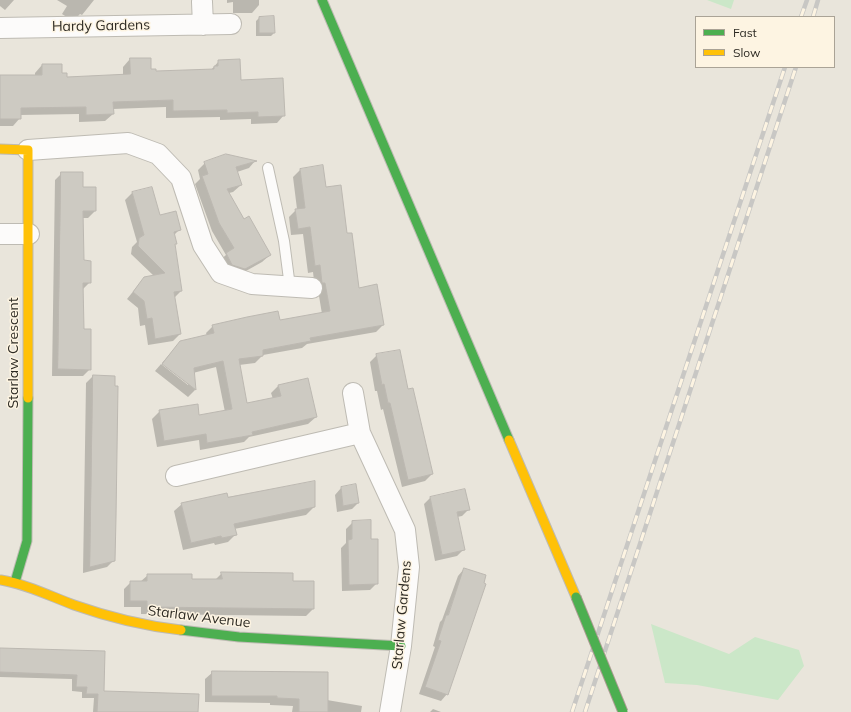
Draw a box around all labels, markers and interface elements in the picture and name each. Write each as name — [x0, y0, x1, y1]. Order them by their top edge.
legend — [695, 16, 835, 68]
street label: Hardy Gardens — [52, 17, 150, 35]
text: Fast — [733, 25, 757, 40]
text: Slow — [733, 45, 761, 60]
street label: Starlaw Crescent — [6, 297, 22, 409]
street label: Starlaw Gardens — [389, 560, 415, 670]
street label: Starlaw Avenue — [147, 602, 251, 632]

